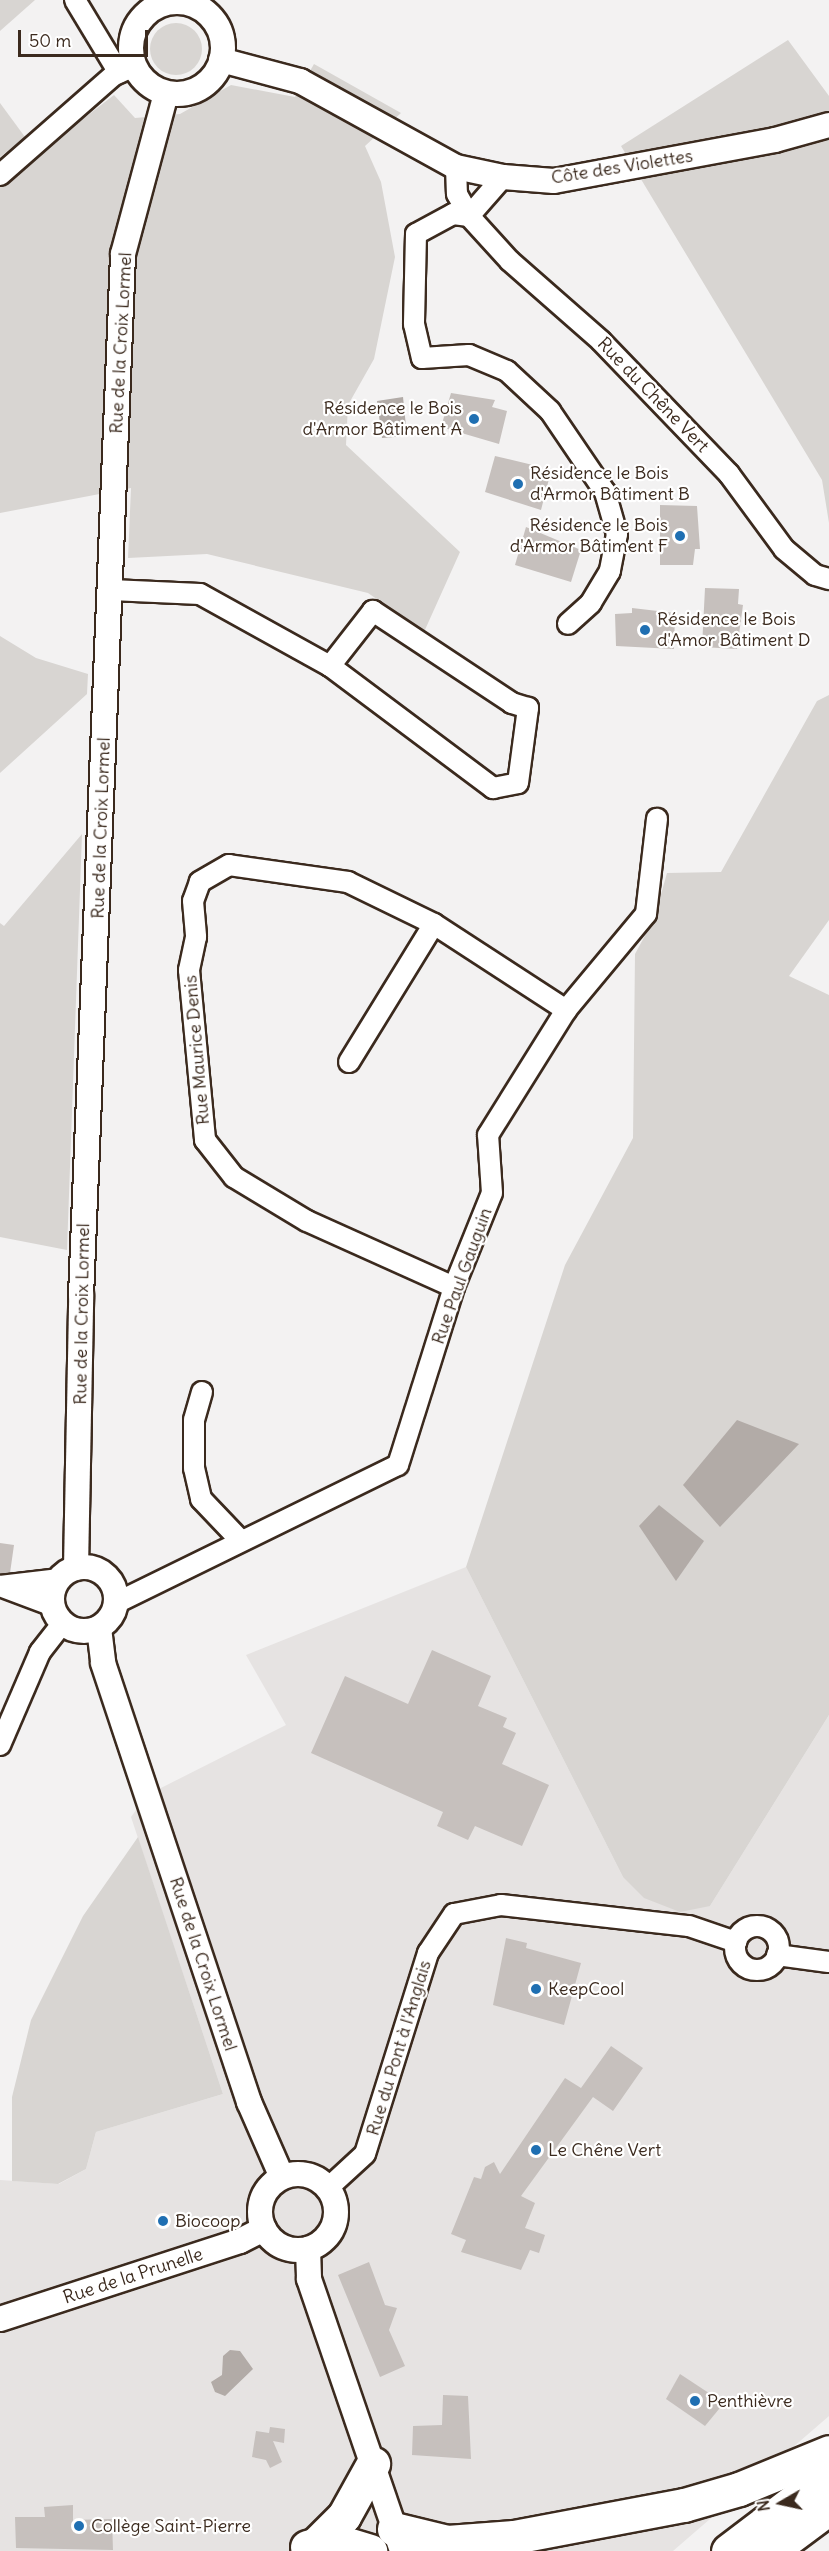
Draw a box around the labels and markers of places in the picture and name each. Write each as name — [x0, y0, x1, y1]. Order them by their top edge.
place label: Résidence le Bois d'Armor Bâtiment A — [302, 398, 462, 440]
marker: Résidence le Bois d'Armor Bâtiment A — [467, 412, 481, 426]
place label: Résidence le Bois d'Armor Bâtiment B — [530, 463, 690, 506]
marker: Résidence le Bois d'Armor Bâtiment B — [511, 477, 525, 491]
place label: Résidence le Bois d'Armor Bâtiment F — [510, 515, 668, 558]
marker: Résidence le Bois d'Armor Bâtiment F — [673, 529, 687, 543]
place label: Résidence le Bois d'Amor Bâtiment D — [657, 609, 810, 652]
marker: Résidence le Bois d'Amor Bâtiment D — [638, 623, 652, 637]
place label: KeepCool — [548, 1978, 624, 2000]
marker: KeepCool — [529, 1982, 543, 1996]
place label: Le Chêne Vert — [548, 2139, 661, 2161]
marker: Le Chêne Vert — [529, 2143, 543, 2157]
place label: Biocoop — [175, 2210, 240, 2232]
marker: Biocoop — [156, 2214, 170, 2228]
place label: Penthièvre — [707, 2390, 793, 2412]
marker: Penthièvre — [688, 2394, 702, 2408]
place label: Collège Saint-Pierre — [91, 2515, 251, 2537]
marker: Collège Saint-Pierre — [72, 2519, 86, 2533]

